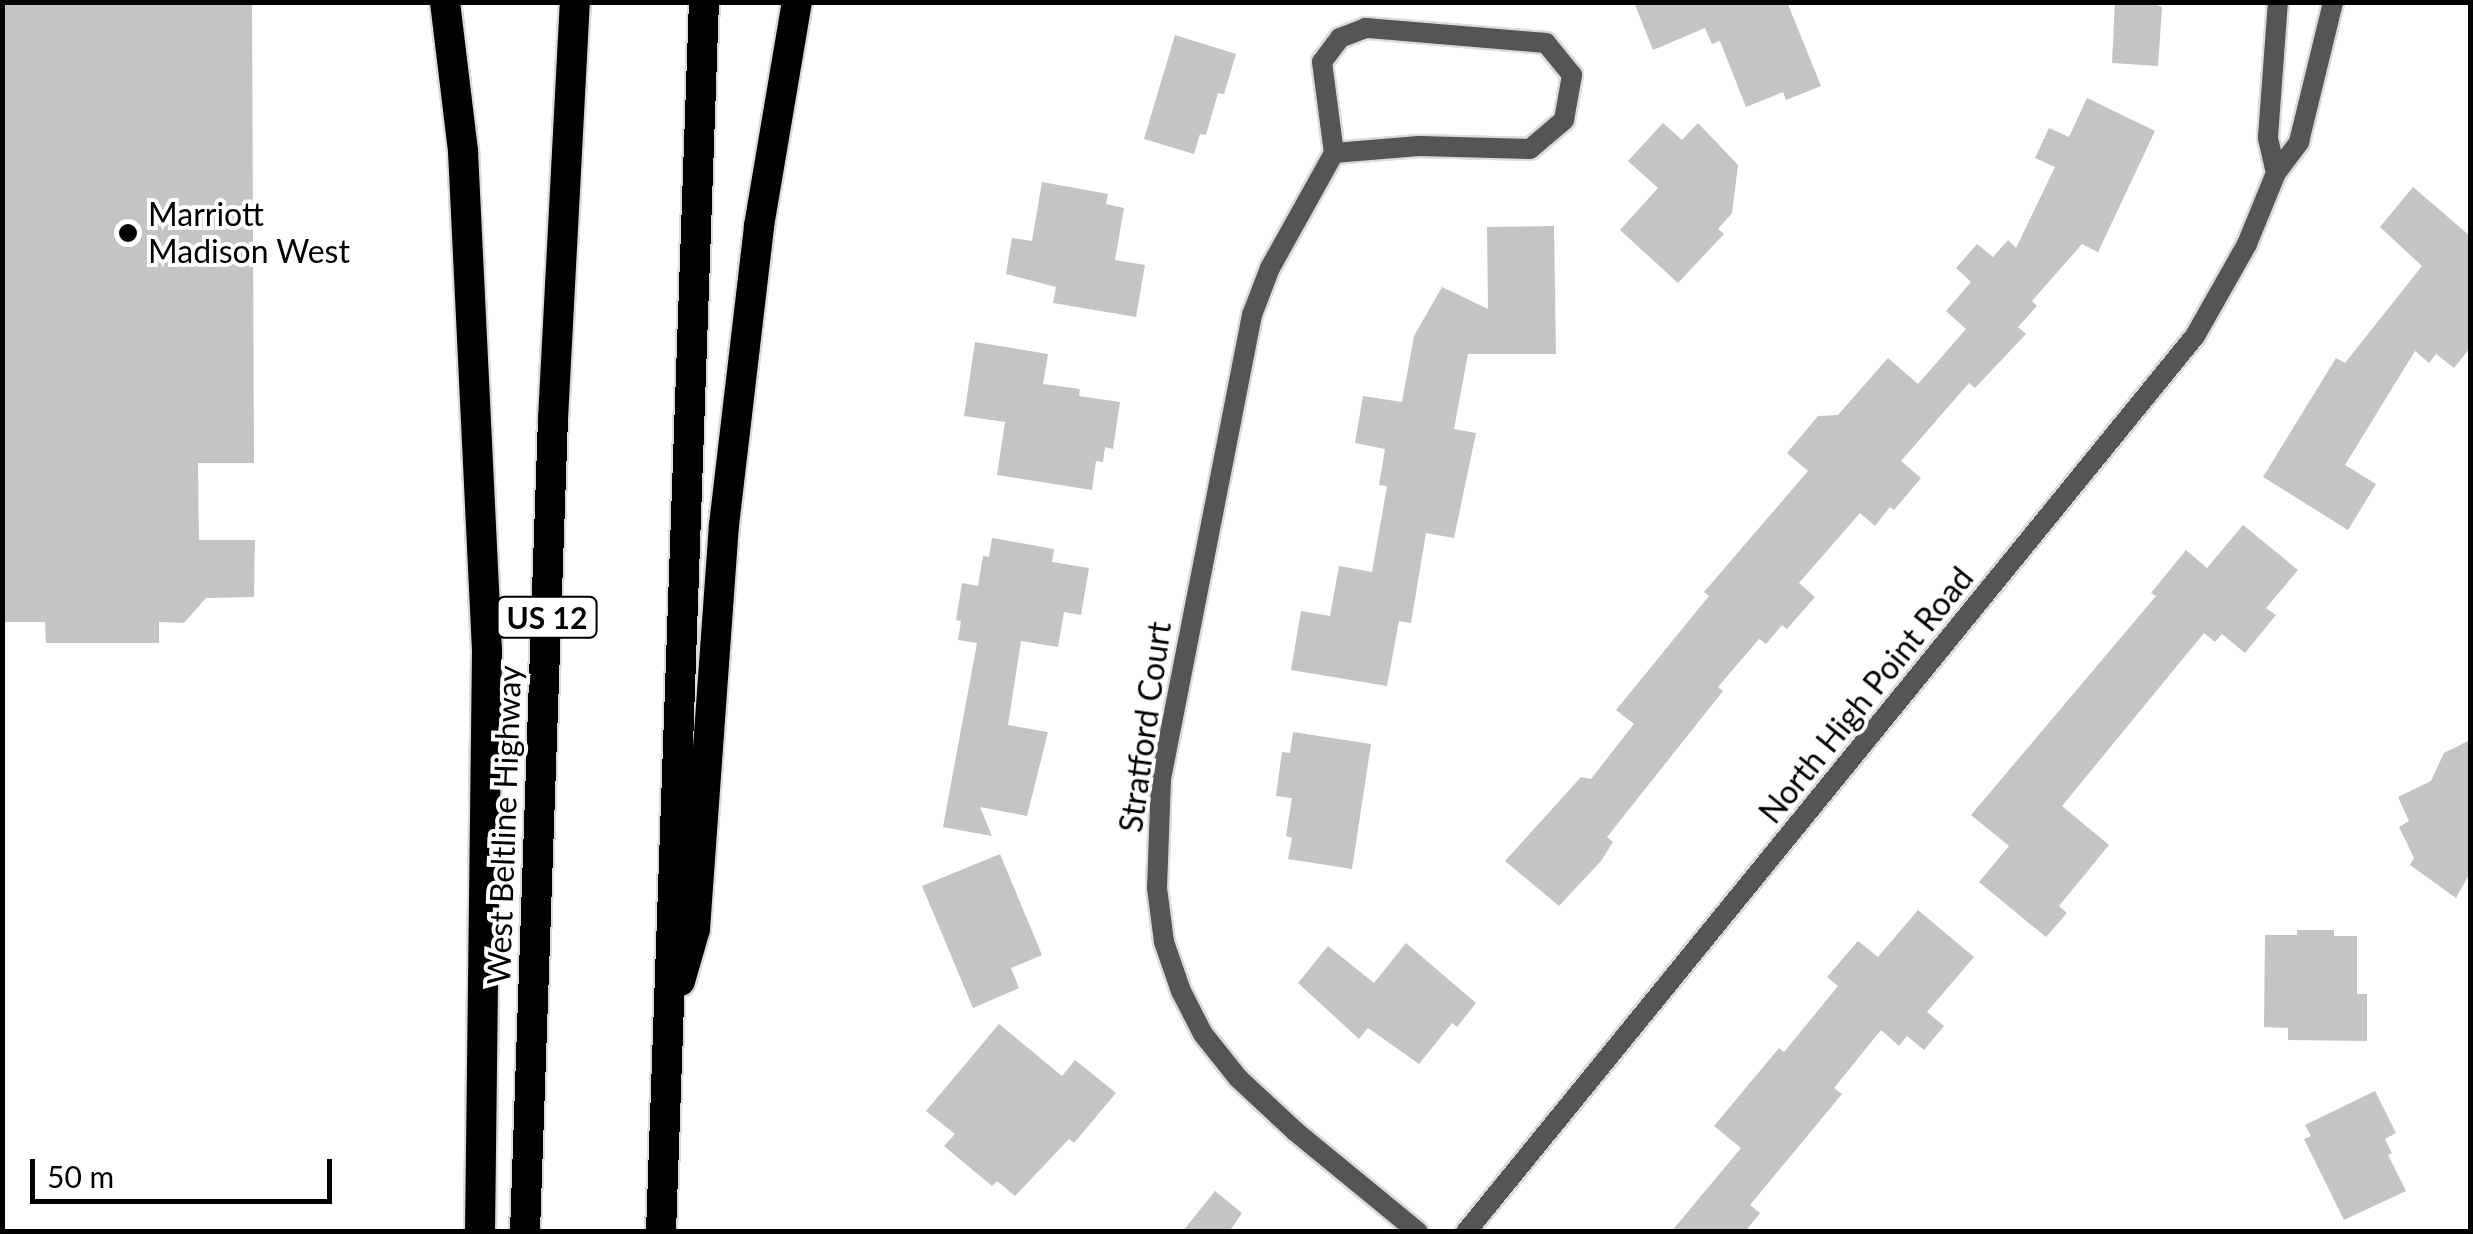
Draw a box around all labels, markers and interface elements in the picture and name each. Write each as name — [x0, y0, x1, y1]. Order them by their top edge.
place label: Marriott Madison West — [148, 196, 350, 271]
marker: Marriott Madison West — [117, 222, 139, 244]
street label: North High Point Road — [1751, 559, 1981, 831]
road number: US 12 — [494, 592, 600, 642]
street label: Stratford Court — [1111, 619, 1179, 835]
street label: West Beltline Highway — [479, 665, 529, 985]
scale bar — [35, 1139, 338, 1201]
text: 50 m — [47, 1158, 114, 1194]

